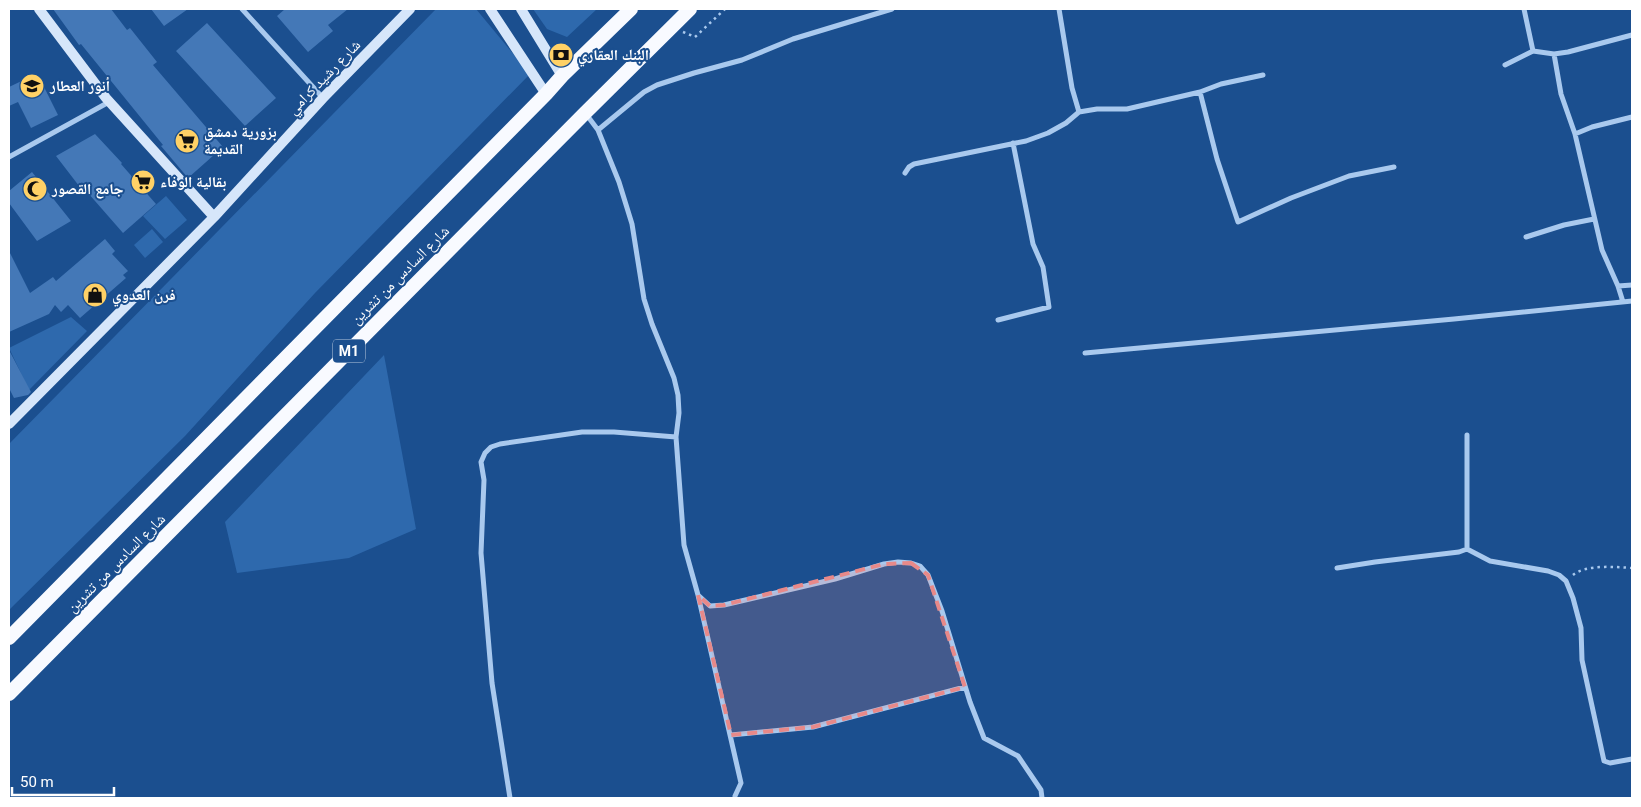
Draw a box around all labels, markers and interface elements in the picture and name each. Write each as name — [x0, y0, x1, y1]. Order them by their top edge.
street label: شارع رشيد كرامي — [284, 36, 366, 120]
bank icon: البنك العقاري — [548, 42, 574, 68]
place label: البنك العقاري — [578, 46, 649, 67]
school or university icon: أنور العطار — [19, 73, 45, 99]
place label: أنور العطار — [49, 77, 110, 95]
place label: بزورية دمشق القديمة — [204, 123, 277, 158]
supermarket icon: بزورية دمشق القديمة — [174, 128, 200, 154]
supermarket icon: بقالية الوفاء — [130, 169, 156, 195]
place label: بقالية الوفاء — [160, 173, 226, 191]
mosque icon: جامع القصور — [22, 176, 48, 202]
place label: جامع القصور — [51, 180, 124, 199]
street label: شارع السادس من تشرين — [347, 222, 454, 329]
shop icon: فرن العدوي — [82, 282, 108, 308]
place label: فرن العدوي — [112, 286, 176, 307]
road number: M1 — [333, 340, 365, 362]
street label: شارع السادس من تشرين — [63, 510, 170, 617]
scale bar — [12, 764, 115, 796]
text: 50 m — [20, 773, 54, 791]

